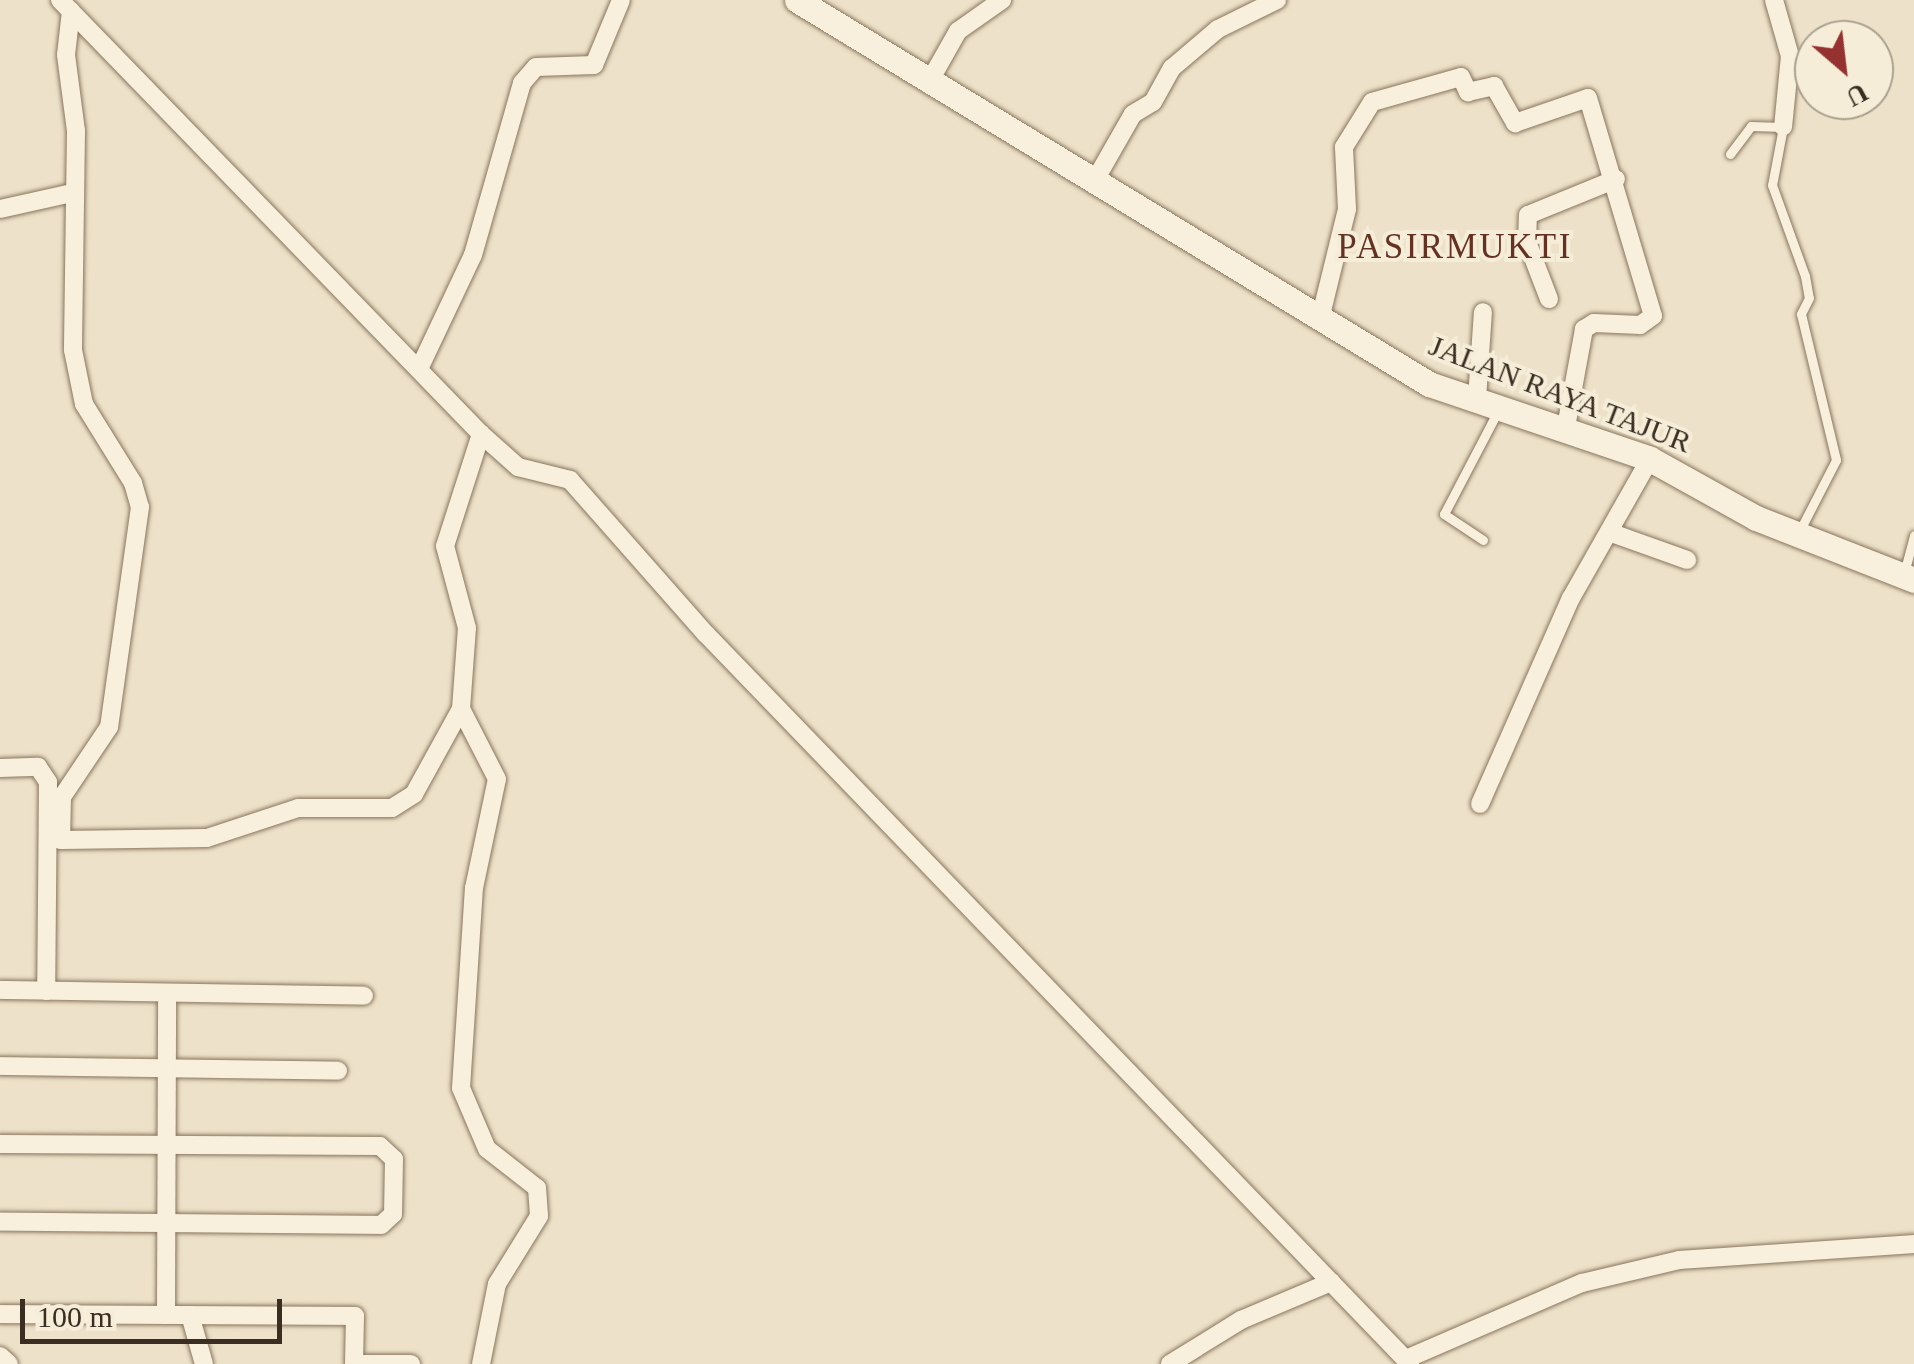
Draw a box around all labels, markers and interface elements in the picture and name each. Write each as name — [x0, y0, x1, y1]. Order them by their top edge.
north arrow — [1794, 20, 1894, 120]
text: U — [1841, 77, 1874, 114]
district label: PASIRMUKTI — [1337, 226, 1573, 268]
street label: JALAN RAYA TAJUR — [1423, 327, 1697, 461]
scale bar — [25, 1279, 288, 1341]
text: 100 m — [37, 1300, 113, 1333]

